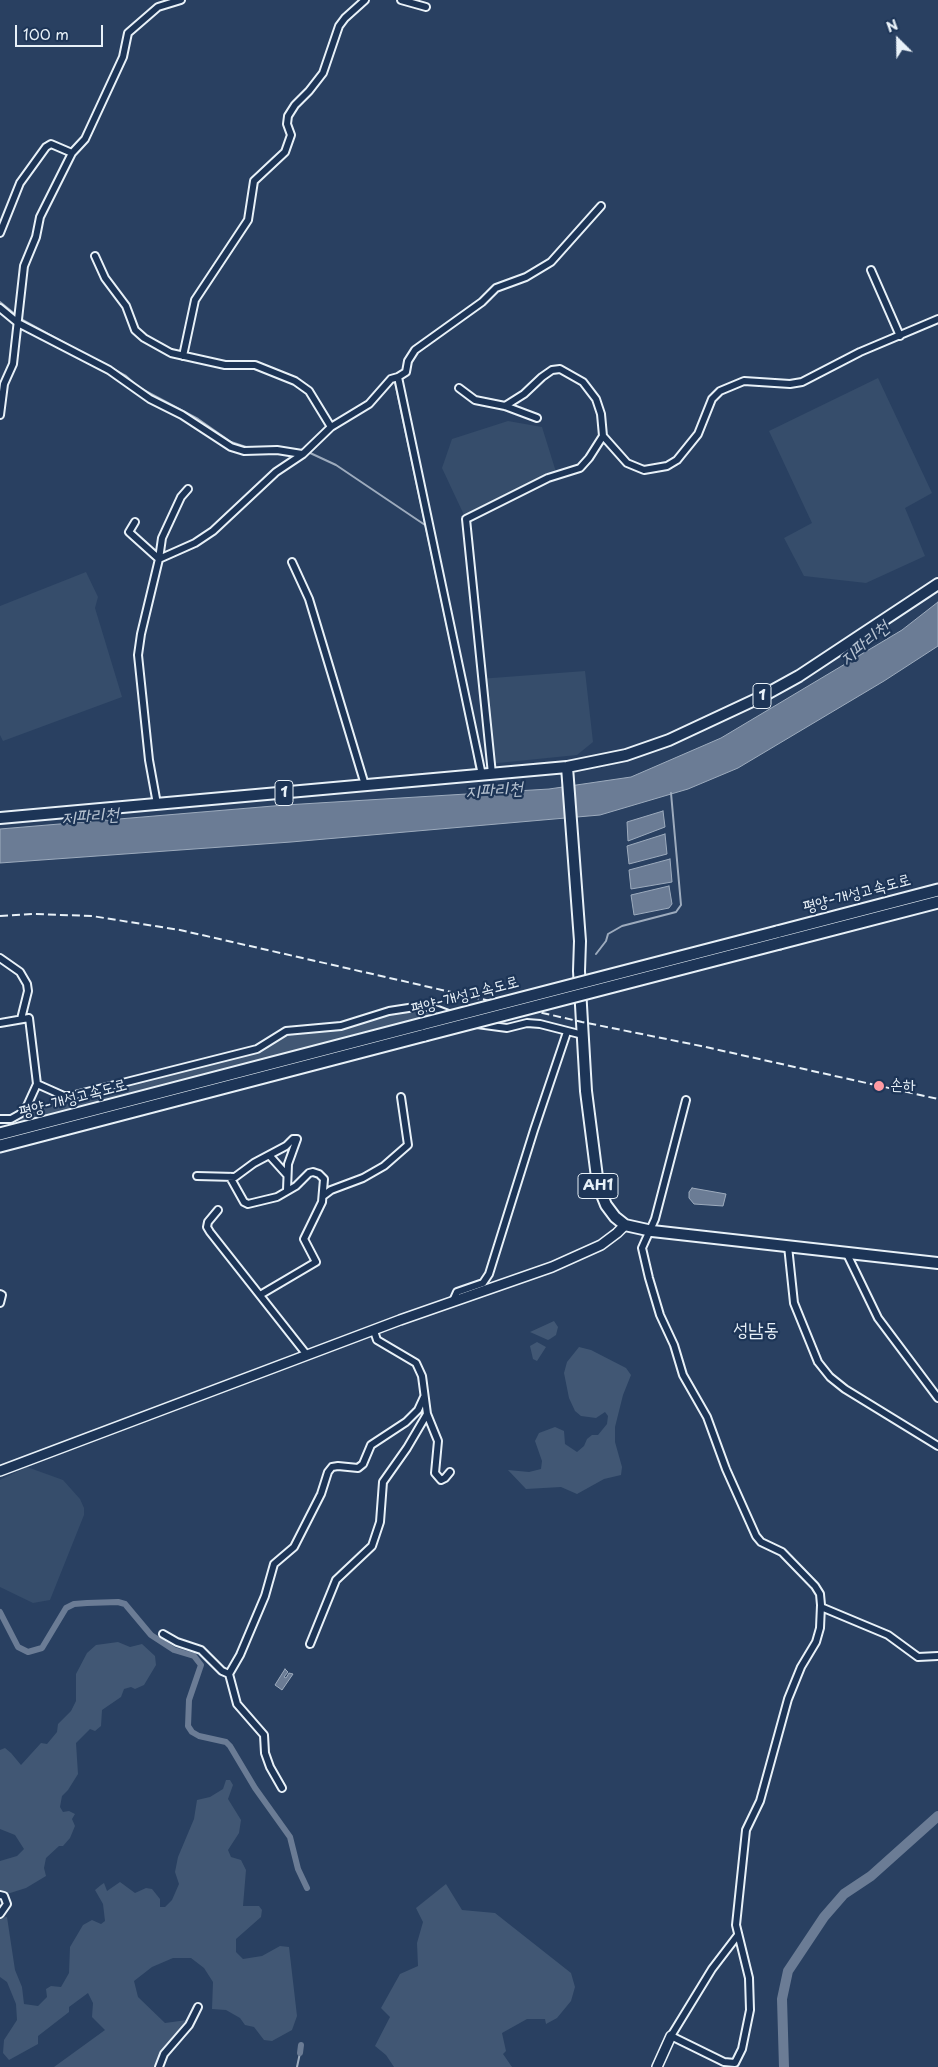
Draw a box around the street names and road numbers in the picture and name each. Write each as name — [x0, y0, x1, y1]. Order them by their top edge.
road number: 1 — [753, 684, 771, 708]
road number: 1 — [275, 780, 293, 806]
street label: 평양-개성고속도로 — [801, 870, 913, 918]
street label: 평양-개성고속도로 — [409, 972, 521, 1020]
street label: 평양-개성고속도로 — [17, 1075, 129, 1123]
road number: AH1 — [578, 1174, 618, 1198]

